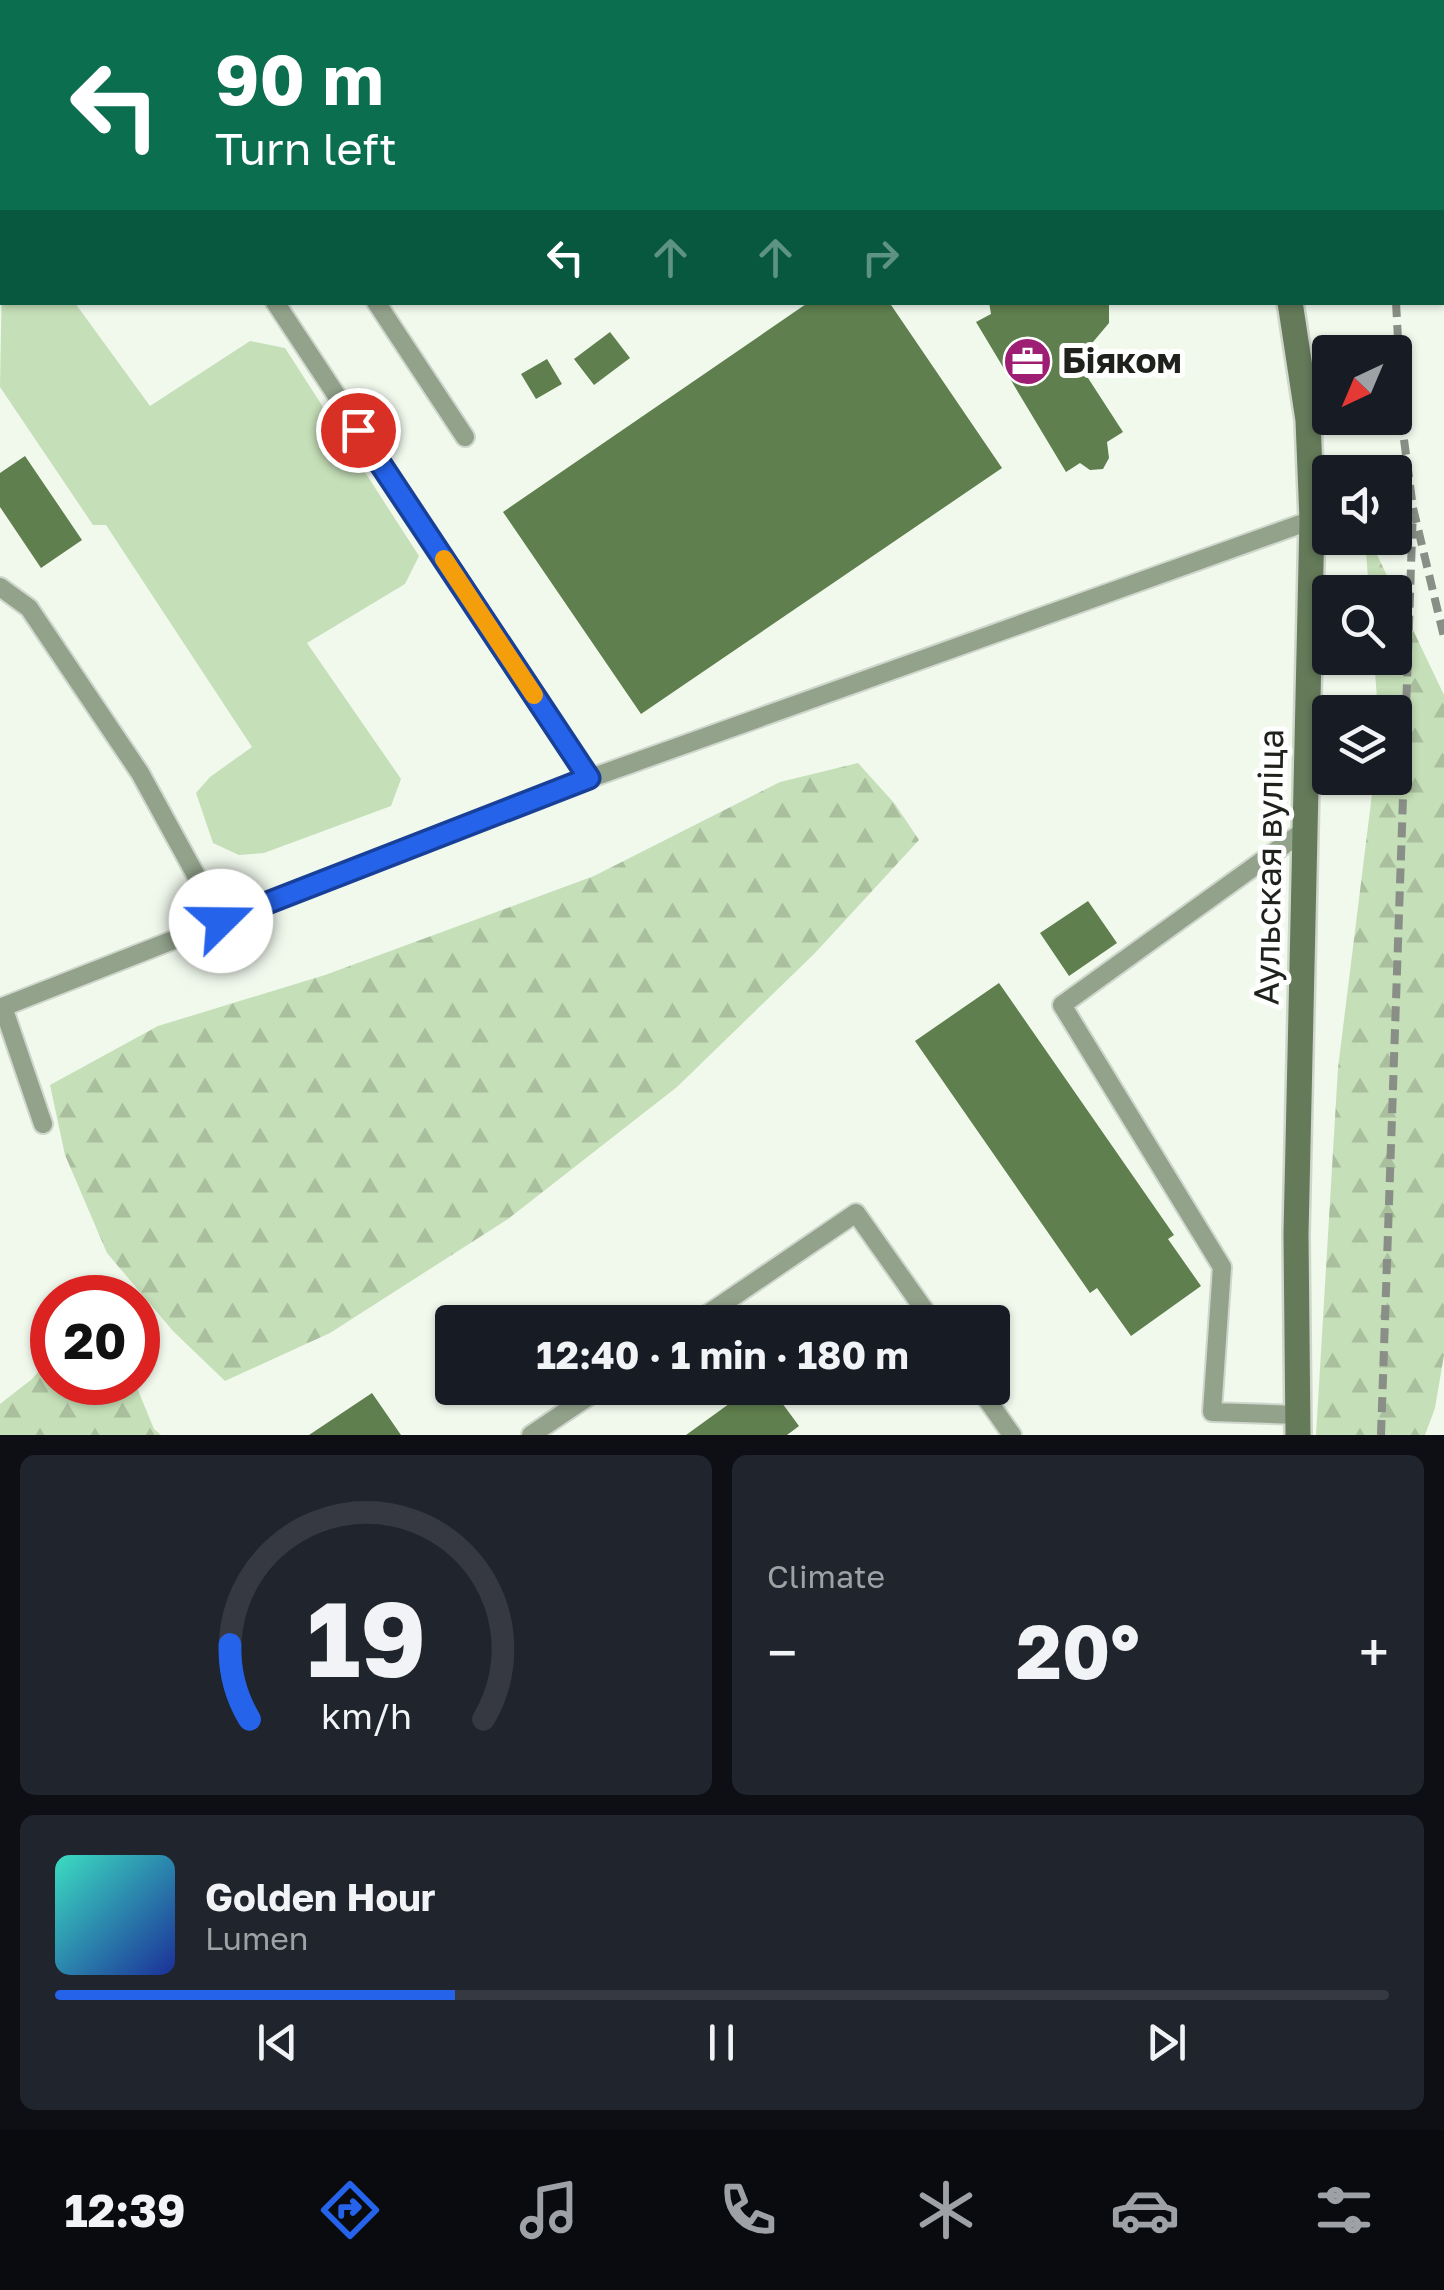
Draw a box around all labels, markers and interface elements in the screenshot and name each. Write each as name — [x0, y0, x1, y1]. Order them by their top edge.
text: 90 m — [215, 36, 384, 120]
icon: left — [50, 40, 180, 170]
text: Turn left — [215, 121, 397, 175]
icon: left — [538, 230, 593, 285]
icon: ahead — [643, 230, 698, 285]
icon: ahead — [748, 230, 803, 285]
icon: right — [853, 230, 908, 285]
office icon: Біяком — [1001, 335, 1053, 387]
north arrow — [1312, 335, 1412, 435]
map controls — [1312, 335, 1412, 795]
place label: Біяком — [1062, 339, 1182, 381]
pin — [316, 388, 401, 473]
icon: arrive — [331, 403, 386, 458]
button: sound — [1312, 455, 1412, 555]
button: search — [1312, 575, 1412, 675]
button: layers — [1312, 695, 1412, 795]
street label: Аульская вуліца — [1245, 728, 1291, 1006]
position arrow — [169, 869, 273, 973]
speed limit sign: 20 — [30, 1275, 160, 1405]
text: 12:40 · 1 min · 180 m — [536, 1332, 909, 1377]
text: Climate — [767, 1557, 885, 1595]
text: 19 — [306, 1575, 426, 1700]
text: 20° — [1016, 1605, 1140, 1696]
text: − — [767, 1619, 797, 1685]
text: + — [1359, 1619, 1389, 1685]
text: km/h — [321, 1694, 411, 1737]
text: Golden Hour — [205, 1874, 436, 1919]
text: Lumen — [205, 1919, 309, 1957]
icon: previous — [250, 2015, 305, 2070]
icon: pause — [694, 2015, 749, 2070]
icon: next — [1139, 2015, 1194, 2070]
icon: directions — [315, 2175, 385, 2245]
icon: music — [514, 2175, 584, 2245]
icon: phone — [713, 2175, 783, 2245]
icon: climate — [911, 2175, 981, 2245]
icon: car — [1110, 2175, 1180, 2245]
icon: filters — [1309, 2175, 1379, 2245]
text: 12:39 — [64, 2183, 186, 2237]

